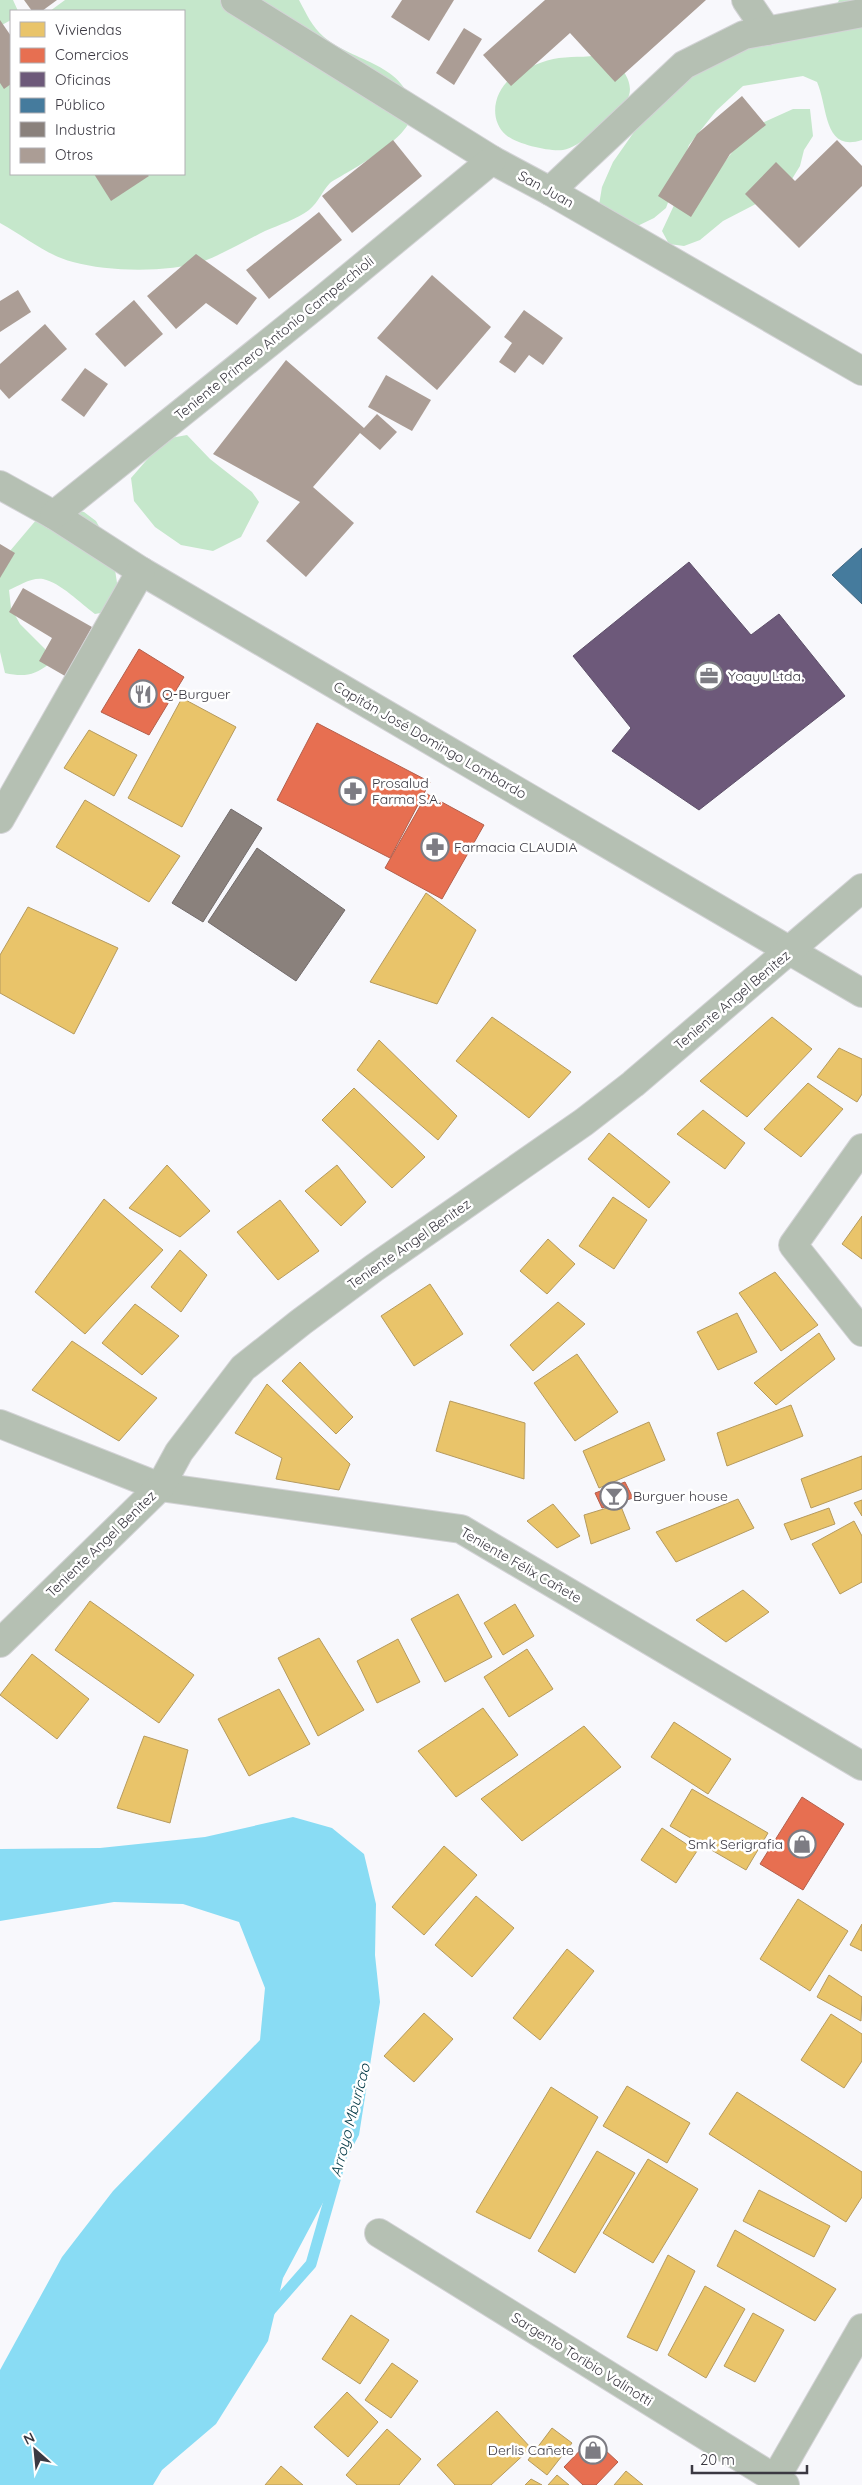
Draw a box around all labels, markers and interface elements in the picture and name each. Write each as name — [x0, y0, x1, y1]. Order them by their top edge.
legend — [10, 10, 185, 175]
text: Viviendas — [55, 20, 122, 39]
text: Comercios — [55, 45, 129, 64]
text: Oficinas — [55, 70, 111, 89]
text: Público — [55, 95, 105, 114]
text: Industria — [55, 120, 115, 139]
text: Otros — [55, 145, 93, 164]
street label: San Juan — [515, 166, 577, 212]
street label: Teniente Primero Antonio Camperchioli — [171, 252, 377, 424]
office icon: Yoayu Ltda. — [694, 661, 724, 691]
place label: Yoayu Ltda. — [728, 667, 804, 685]
street label: Capitán José Domingo Lombardo — [330, 677, 530, 803]
restaurant icon: Q-Burguer — [128, 679, 158, 709]
place label: Q-Burguer — [162, 685, 231, 703]
place label: Prosalud Farma S.A. — [372, 774, 441, 808]
pharmacy icon: Prosalud Farma S.A. — [338, 776, 368, 806]
pharmacy icon: Farmacia CLAUDIA — [420, 832, 450, 862]
place label: Farmacia CLAUDIA — [454, 838, 577, 856]
street label: Teniente Angel Benitez — [670, 946, 794, 1054]
street label: Teniente Angel Benitez — [344, 1195, 474, 1293]
bar icon: Burguer house — [599, 1481, 629, 1511]
street label: Teniente Angel Benitez — [42, 1487, 160, 1601]
place label: Burguer house — [633, 1487, 728, 1505]
street label: Teniente Félix Cañete — [457, 1523, 585, 1607]
shop icon: Smk Serigrafia — [787, 1829, 817, 1859]
place label: Smk Serigrafia — [688, 1835, 783, 1853]
water label: Arroyo Mburicao — [326, 2060, 374, 2179]
street label: Sargento Toribio Valinotti — [508, 2308, 656, 2410]
north arrow — [10, 2425, 60, 2475]
text: N — [20, 2428, 38, 2449]
shop icon: Derlis Cañete — [578, 2435, 608, 2465]
place label: Derlis Cañete — [488, 2441, 574, 2459]
scale bar — [692, 2442, 807, 2474]
text: 20 m — [700, 2450, 735, 2469]

